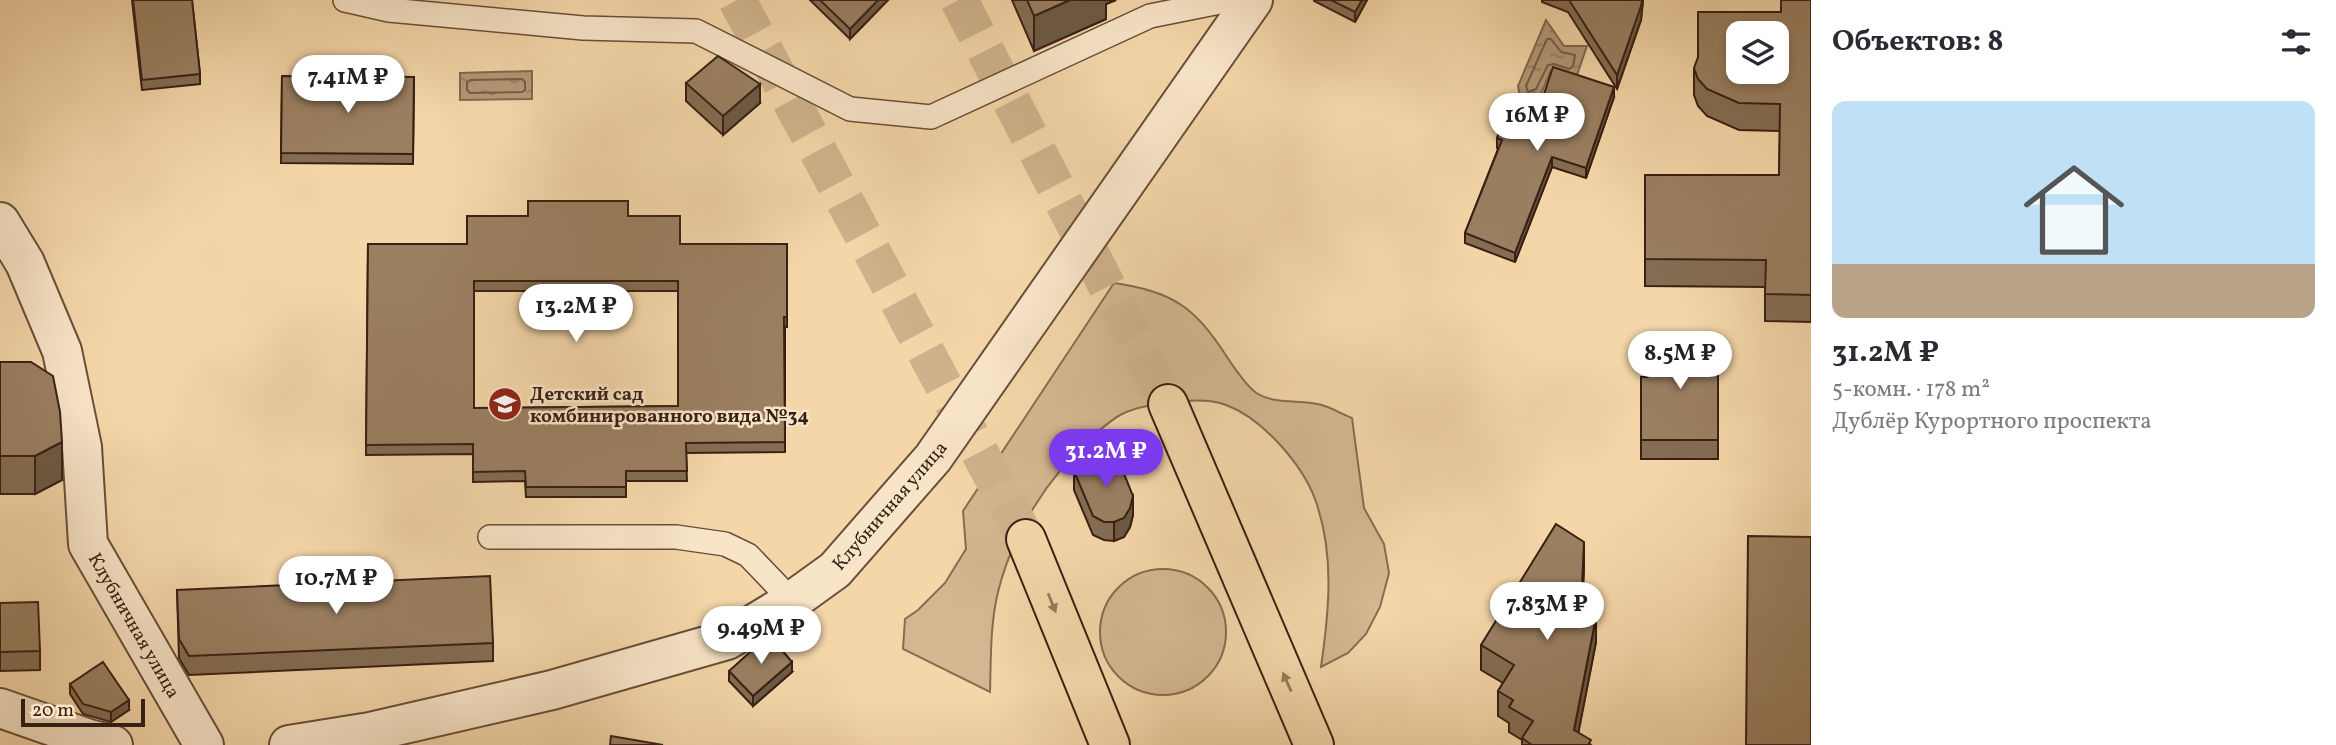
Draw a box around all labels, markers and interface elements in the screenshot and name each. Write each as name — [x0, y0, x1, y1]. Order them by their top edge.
map controls — [1726, 21, 1789, 84]
button: layers — [1726, 21, 1789, 84]
text: Объектов: 8 — [1832, 21, 2004, 63]
icon: filters — [2277, 23, 2315, 61]
pin: 7.41M ₽ — [283, 55, 413, 115]
text: 7.41M ₽ — [307, 62, 389, 94]
pin: 16M ₽ — [1488, 94, 1586, 153]
text: 16M ₽ — [1505, 100, 1569, 132]
icon: home — [2011, 147, 2137, 273]
pin: 13.2M ₽ — [511, 284, 641, 344]
text: 13.2M ₽ — [535, 291, 617, 323]
pin: 8.5M ₽ — [1623, 332, 1737, 391]
text: 31.2M ₽ — [1832, 332, 1939, 374]
text: 8.5M ₽ — [1644, 338, 1716, 370]
text: 5-комн. · 178 m² — [1832, 374, 1990, 406]
place label: Детский сад комбинированного вида №34 — [530, 382, 809, 430]
school or university icon: Детский сад комбинированного вида №34 — [486, 385, 524, 423]
text: Дублёр Курортного проспекта — [1832, 406, 2152, 438]
pin: 31.2M ₽ — [1041, 430, 1171, 489]
street label: Клубничная улица — [827, 436, 954, 577]
text: 31.2M ₽ — [1065, 436, 1147, 468]
street label: Клубничная улица — [81, 549, 185, 703]
pin: 10.7M ₽ — [271, 556, 401, 616]
text: 10.7M ₽ — [295, 563, 377, 595]
pin: 7.83M ₽ — [1482, 582, 1612, 642]
text: 7.83M ₽ — [1506, 589, 1588, 621]
one-way arrow — [1046, 592, 1057, 613]
pin: 9.49M ₽ — [696, 606, 826, 666]
text: 9.49M ₽ — [717, 613, 805, 645]
one-way arrow — [1281, 672, 1292, 693]
scale bar — [21, 696, 145, 728]
text: 20 m — [32, 698, 74, 724]

